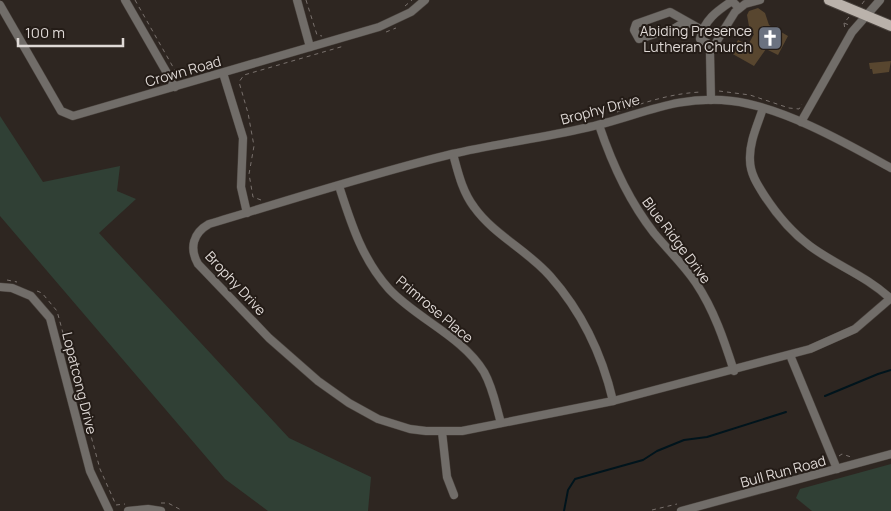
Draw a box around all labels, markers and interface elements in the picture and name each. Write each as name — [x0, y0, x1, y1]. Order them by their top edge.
scale bar — [18, 15, 122, 47]
place label: Abiding Presence Lutheran Church — [640, 21, 752, 56]
text: 100 m — [25, 22, 65, 43]
church icon: Abiding Presence Lutheran Church — [757, 25, 783, 51]
street label: Crown Road — [143, 51, 223, 91]
street label: Brophy Drive — [558, 89, 642, 129]
street label: Blue Ridge Drive — [638, 193, 716, 287]
street label: Brophy Drive — [201, 247, 271, 319]
street label: Primrose Place — [392, 271, 478, 347]
street label: Lopatcong Drive — [58, 330, 102, 436]
street label: Bull Run Road — [738, 450, 828, 492]

